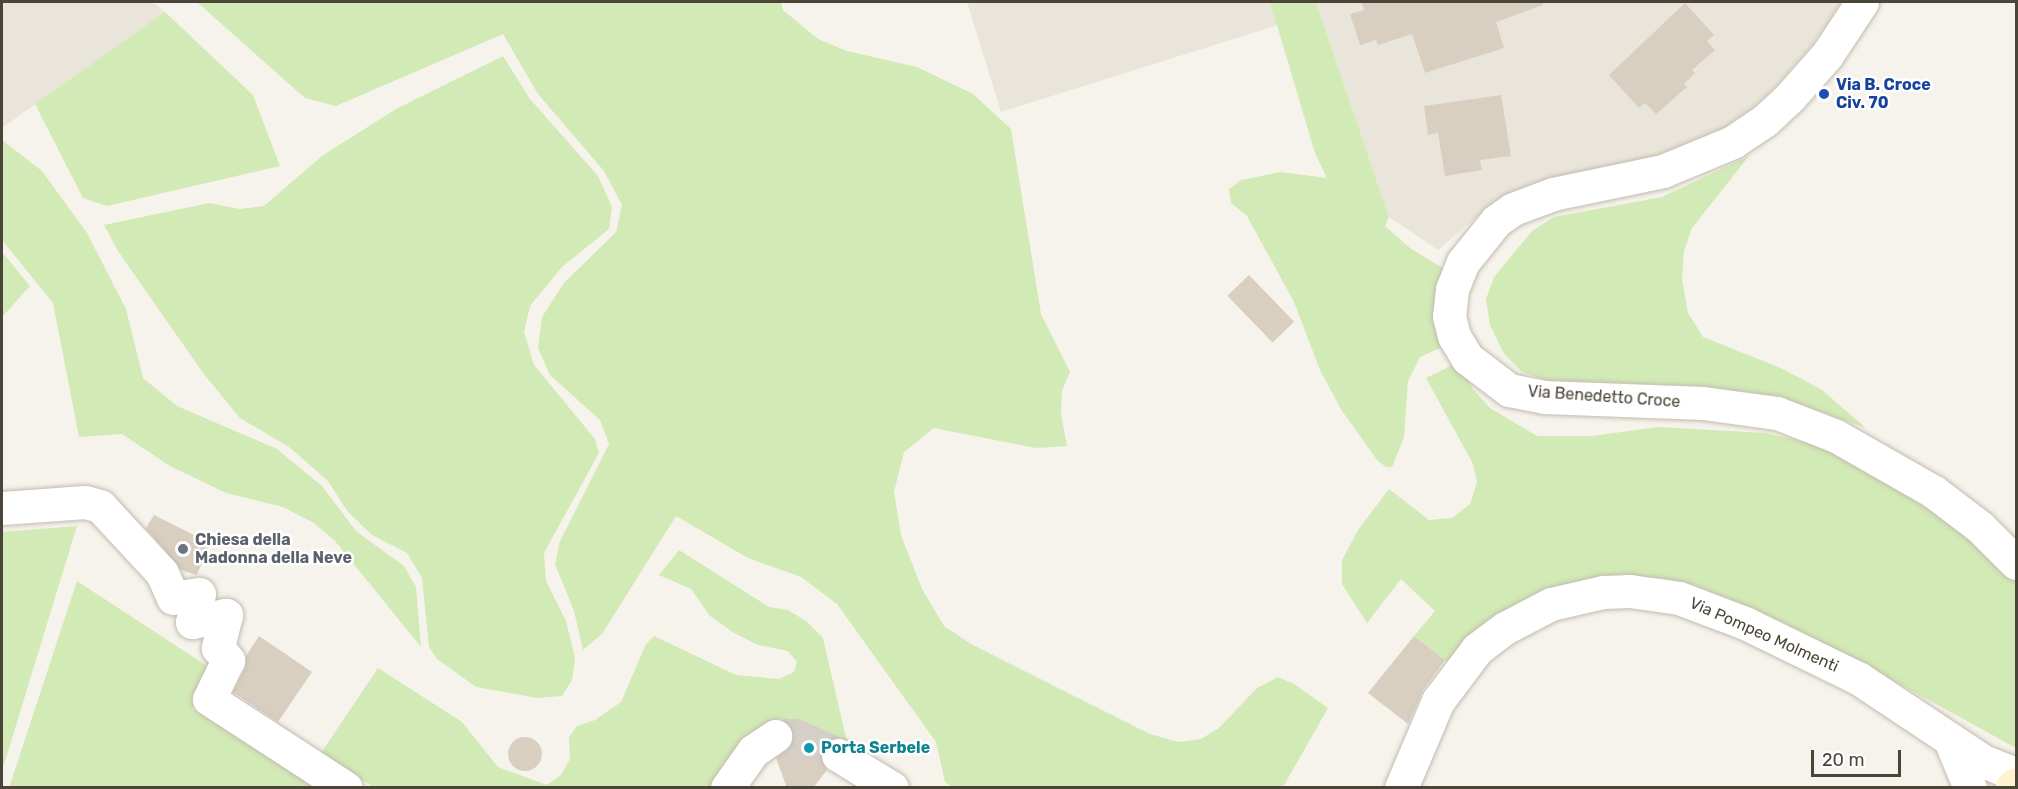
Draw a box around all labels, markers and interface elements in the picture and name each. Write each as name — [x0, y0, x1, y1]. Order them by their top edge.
place label: Via B. Croce Civ. 70 — [1836, 75, 1931, 113]
marker: Via B. Croce Civ. 70 — [1817, 87, 1831, 101]
street label: Via Benedetto Croce — [1527, 382, 1681, 412]
place label: Chiesa della Madonna della Neve — [195, 530, 352, 568]
marker: Chiesa della Madonna della Neve — [176, 542, 190, 556]
street label: Via Pompeo Molmenti — [1687, 594, 1841, 676]
place label: Porta Serbele — [821, 738, 930, 758]
scale bar — [1814, 738, 1904, 776]
marker: Porta Serbele — [802, 741, 816, 755]
text: 20 m — [1822, 749, 1864, 771]

